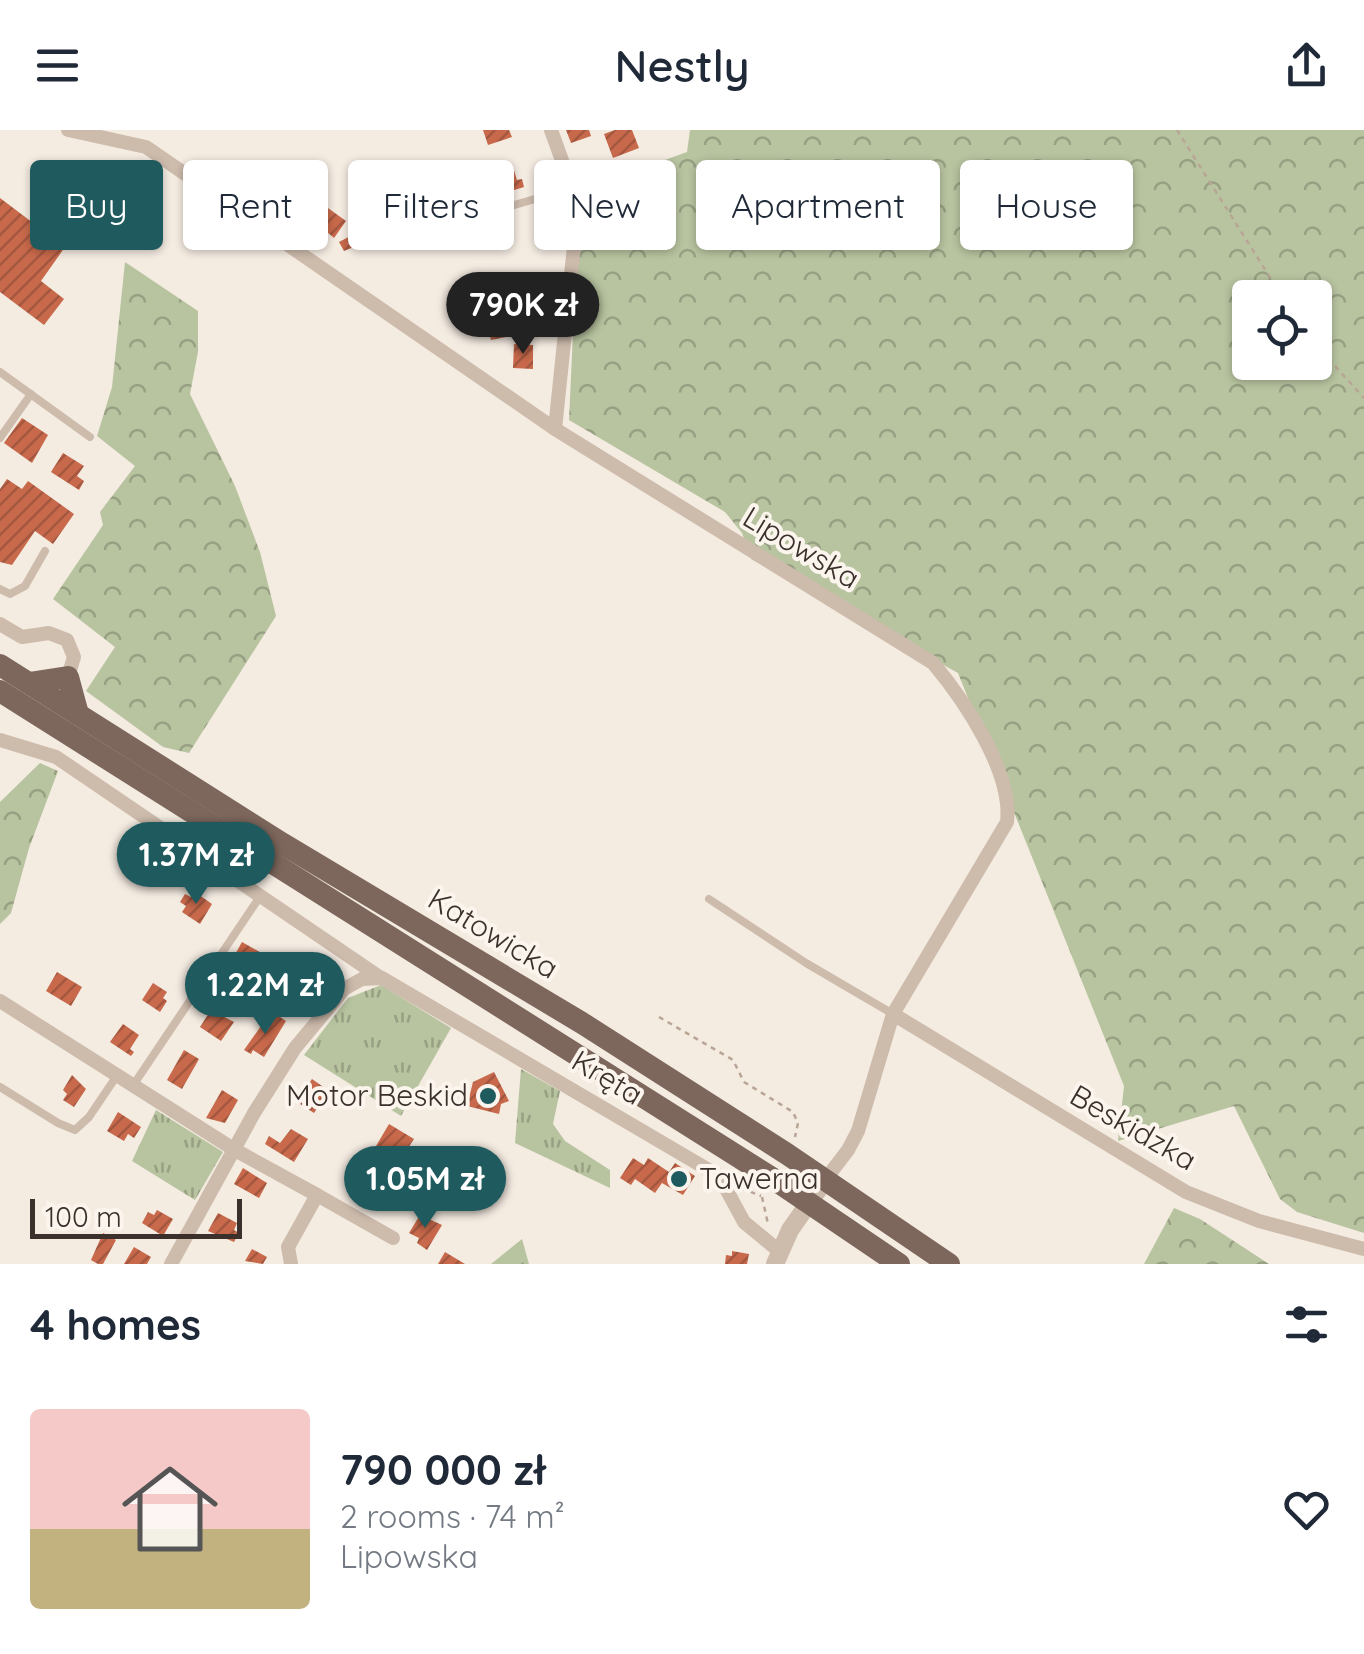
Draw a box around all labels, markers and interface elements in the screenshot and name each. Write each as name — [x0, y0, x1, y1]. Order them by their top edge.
text: Nestly — [614, 37, 750, 93]
icon: menu — [30, 38, 85, 93]
icon: share — [1279, 38, 1334, 93]
chip: Buy — [30, 160, 163, 250]
chip: Rent — [183, 160, 328, 250]
chip: Filters — [348, 160, 514, 250]
chip: New — [534, 160, 676, 250]
chip: Apartment — [696, 160, 940, 250]
chip: House — [960, 160, 1133, 250]
pin: 790K zł — [431, 272, 615, 357]
map controls — [1232, 280, 1332, 380]
button: locate — [1232, 280, 1332, 380]
text: 790K zł — [468, 284, 578, 324]
street label: Lipowska — [736, 498, 867, 597]
pin: 1.37M zł — [93, 822, 299, 907]
text: 1.37M zł — [139, 834, 253, 874]
street label: Katowicka — [421, 879, 566, 987]
pin: 1.22M zł — [162, 952, 368, 1037]
text: 1.22M zł — [207, 964, 323, 1004]
street label: Kręta — [565, 1041, 650, 1113]
place label: Motor Beskid — [286, 1076, 468, 1114]
street label: Beskidzka — [1064, 1076, 1203, 1179]
marker: Motor Beskid — [477, 1085, 499, 1107]
pin: 1.05M zł — [322, 1146, 528, 1231]
text: 1.05M zł — [366, 1158, 484, 1198]
place label: Tawerna — [699, 1159, 819, 1197]
marker: Tawerna — [668, 1168, 690, 1190]
scale bar — [30, 1194, 242, 1238]
text: 100 m — [45, 1199, 122, 1234]
icon: filters — [1279, 1297, 1334, 1352]
text: 4 homes — [30, 1298, 201, 1351]
text: 790 000 zł — [340, 1443, 545, 1496]
icon: home — [110, 1449, 230, 1569]
icon: heart — [1279, 1482, 1334, 1537]
text: 2 rooms · 74 m² — [340, 1496, 565, 1536]
text: Lipowska — [340, 1536, 478, 1576]

